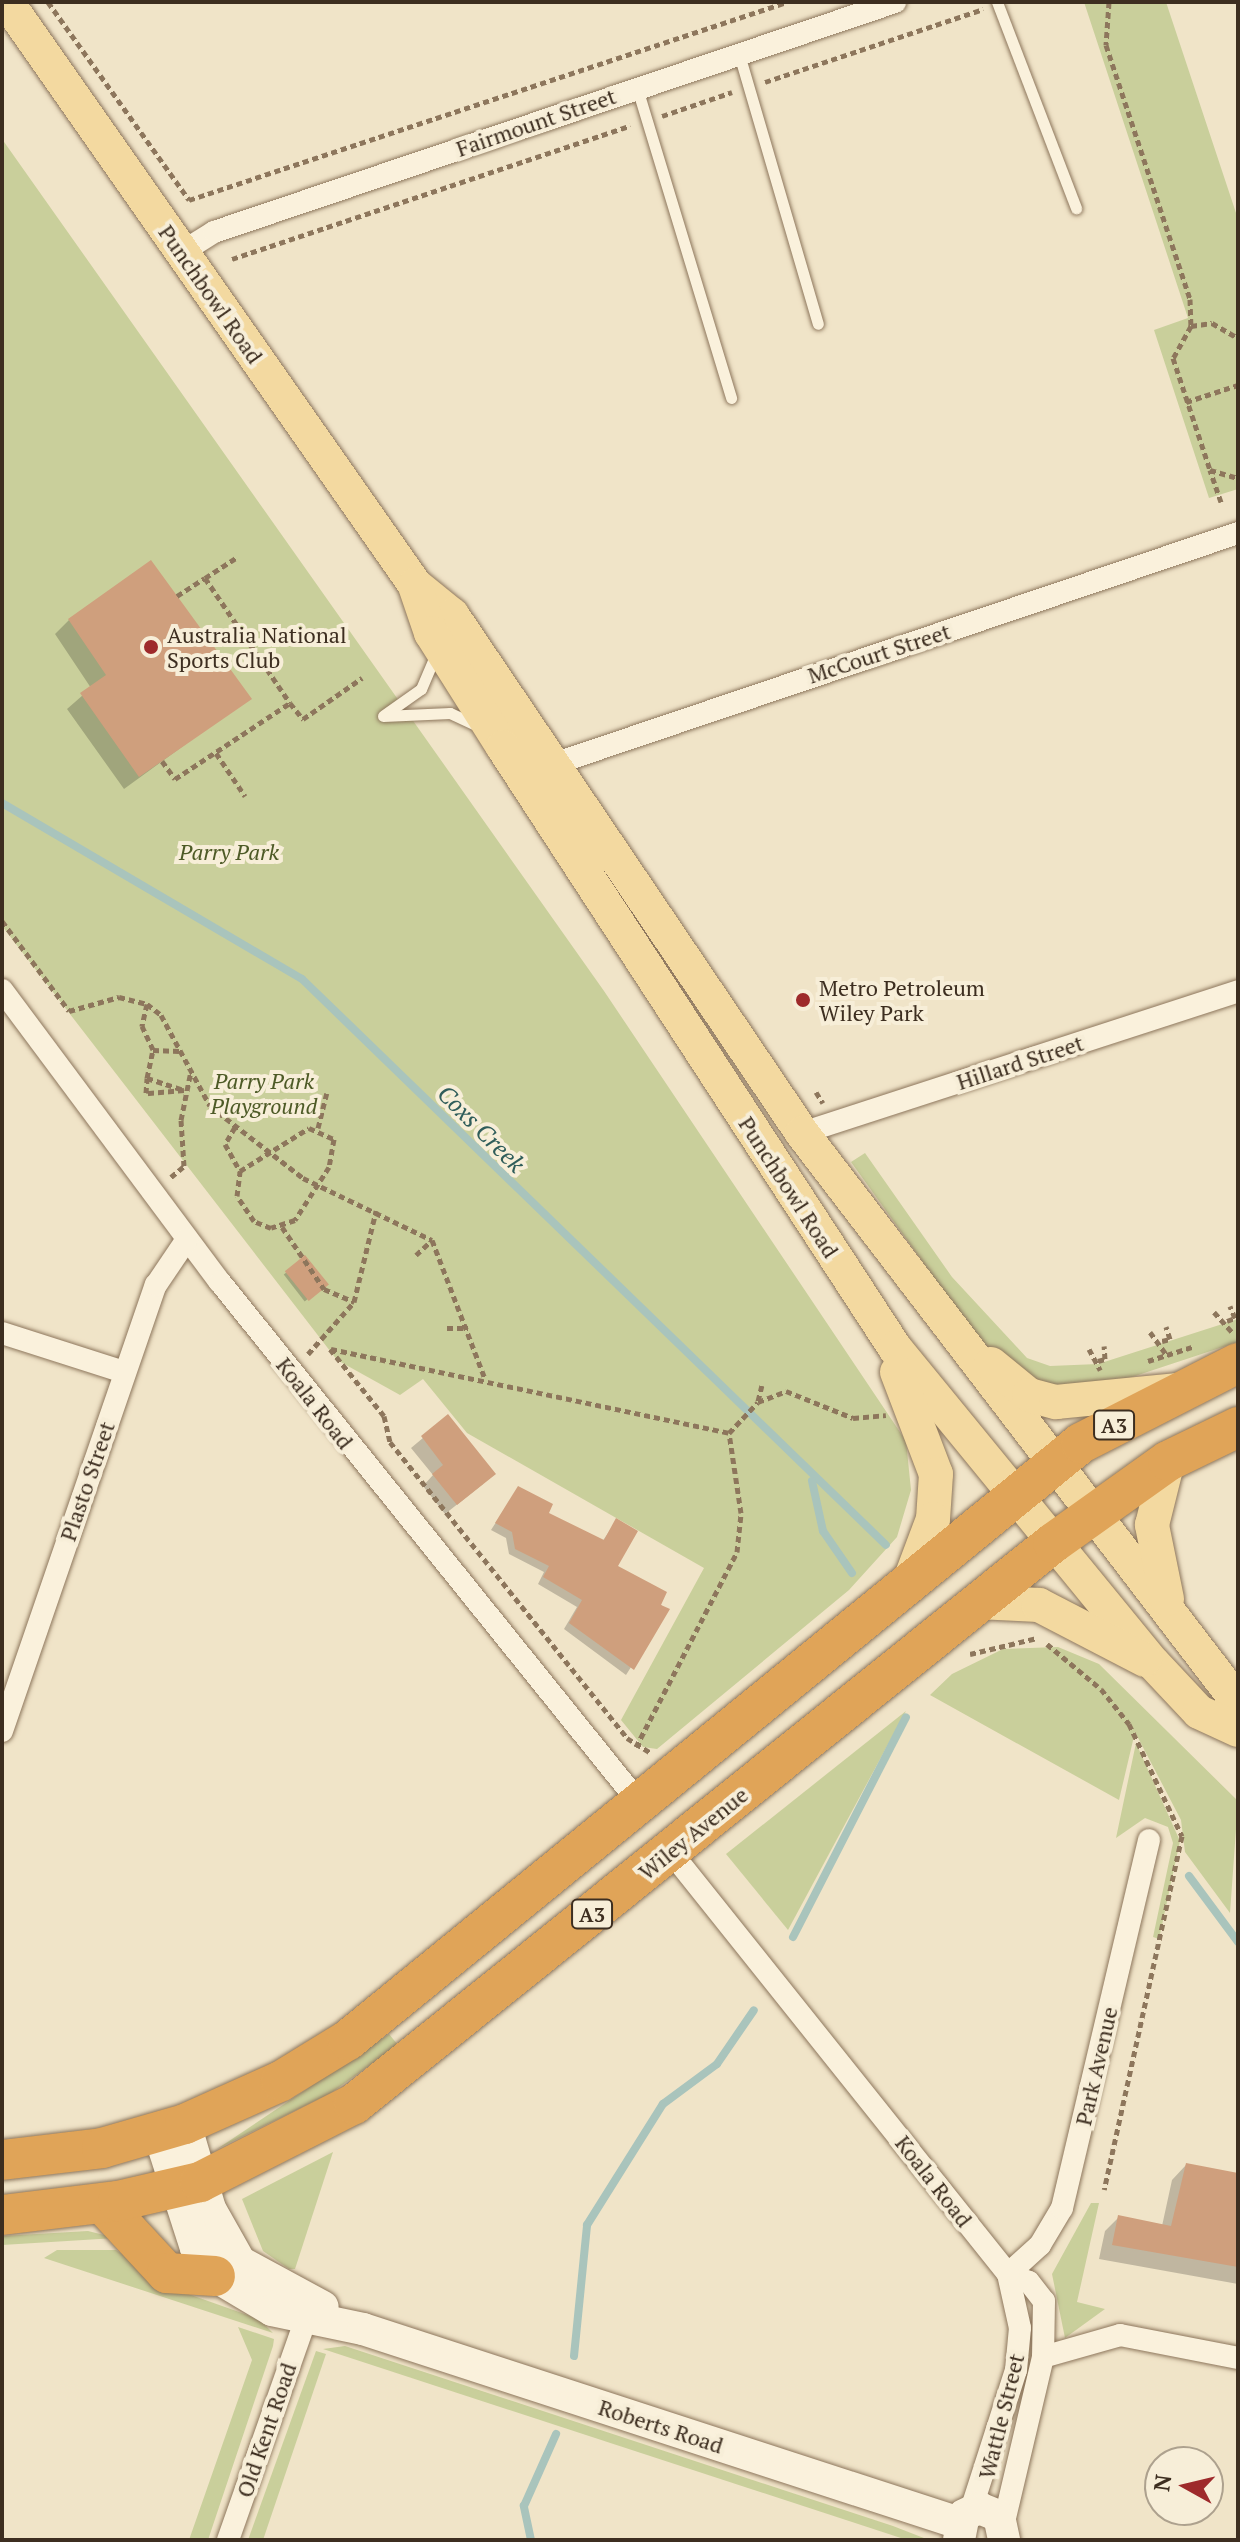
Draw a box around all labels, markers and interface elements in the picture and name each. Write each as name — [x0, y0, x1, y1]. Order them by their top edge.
street label: Fairmount Street — [453, 82, 619, 162]
street label: Punchbowl Road — [153, 220, 269, 368]
street label: McCourt Street — [804, 618, 954, 688]
place label: Australia National Sports Club — [167, 621, 347, 672]
marker: Australia National Sports Club — [142, 638, 160, 656]
park label: Parry Park — [179, 839, 279, 865]
place label: Metro Petroleum Wiley Park — [819, 974, 985, 1026]
marker: Metro Petroleum Wiley Park — [794, 991, 812, 1009]
street label: Hillard Street — [953, 1029, 1087, 1095]
park label: Parry Park Playground — [211, 1067, 317, 1118]
water label: Coxs Creek — [431, 1079, 531, 1179]
street label: Punchbowl Road — [734, 1111, 844, 1263]
street label: Koala Road — [271, 1352, 359, 1454]
road number: A3 — [1092, 1409, 1136, 1441]
street label: Plasto Street — [54, 1418, 120, 1544]
street label: Wiley Avenue — [633, 1781, 753, 1885]
road number: A3 — [570, 1898, 614, 1930]
street label: Park Avenue — [1069, 2004, 1123, 2128]
street label: Koala Road — [890, 2130, 978, 2232]
street label: Wattle Street — [973, 2351, 1029, 2481]
street label: Old Kent Road — [231, 2359, 301, 2501]
street label: Roberts Road — [595, 2393, 727, 2459]
north arrow — [1144, 2446, 1224, 2526]
text: N — [1146, 2473, 1177, 2493]

